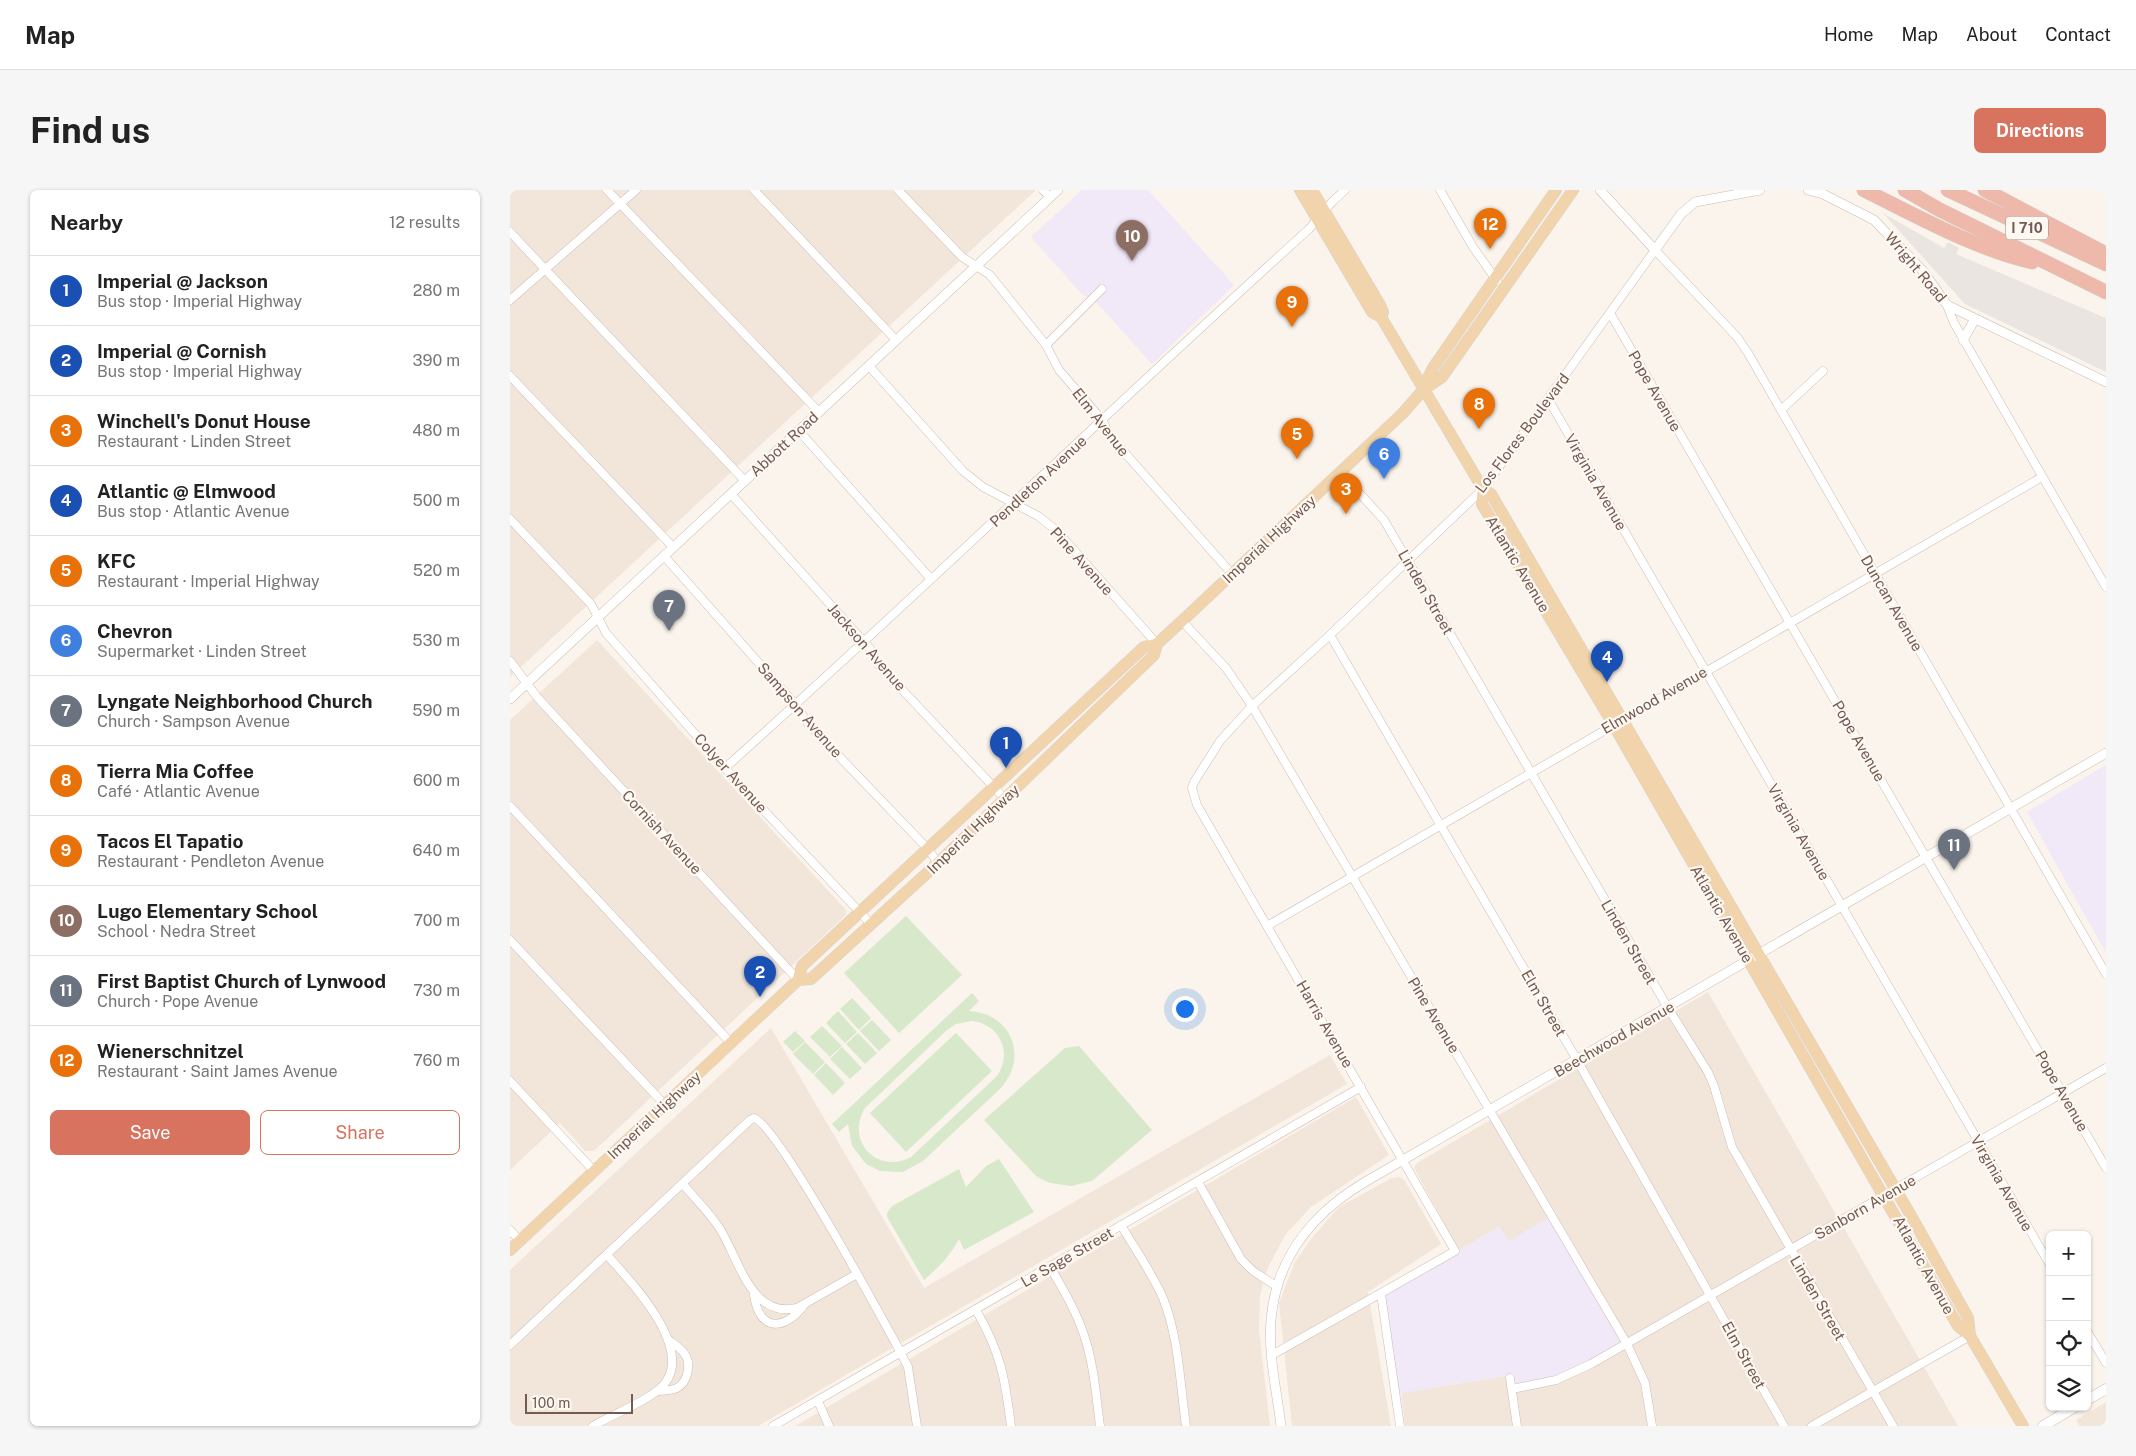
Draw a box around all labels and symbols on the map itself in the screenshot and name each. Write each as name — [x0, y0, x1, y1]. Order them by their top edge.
pin: 12 — [1474, 208, 1506, 249]
road number: I 710 — [2006, 216, 2048, 239]
pin: 10 — [1116, 220, 1148, 261]
street label: Wright Road — [1882, 228, 1950, 306]
pin: 9 — [1276, 286, 1308, 327]
street label: Pope Avenue — [1625, 348, 1685, 434]
street label: Los Flores Boulevard — [1472, 370, 1572, 496]
street label: Elm Avenue — [1069, 385, 1133, 459]
pin: 8 — [1463, 388, 1495, 429]
street label: Abbott Road — [746, 408, 822, 480]
pin: 5 — [1281, 418, 1313, 459]
street label: Virginia Avenue — [1562, 431, 1630, 533]
street label: Pendleton Avenue — [986, 432, 1090, 530]
pin: 6 — [1368, 438, 1400, 479]
pin: 3 — [1330, 473, 1362, 514]
street label: Imperial Highway — [1219, 491, 1319, 587]
street label: Atlantic Avenue — [1483, 513, 1553, 615]
street label: Pine Avenue — [1047, 524, 1117, 598]
street label: Linden Street — [1395, 547, 1457, 637]
street label: Duncan Avenue — [1858, 552, 1926, 654]
pin: 7 — [653, 590, 685, 631]
street label: Jackson Avenue — [824, 600, 910, 694]
pin: 4 — [1591, 641, 1623, 682]
street label: Sampson Avenue — [754, 659, 846, 761]
street label: Elmwood Avenue — [1598, 663, 1710, 737]
street label: Pope Avenue — [1829, 698, 1889, 784]
pin: 1 — [990, 727, 1022, 768]
street label: Colyer Avenue — [691, 730, 771, 816]
street label: Imperial Highway — [923, 781, 1023, 877]
street label: Virginia Avenue — [1765, 781, 1833, 883]
street label: Cornish Avenue — [619, 787, 705, 877]
pin: 11 — [1938, 829, 1970, 870]
street label: Atlantic Avenue — [1687, 862, 1757, 966]
street label: Linden Street — [1598, 897, 1660, 987]
pin: 2 — [744, 956, 776, 997]
street label: Elm Street — [1518, 967, 1570, 1039]
street label: Pine Avenue — [1405, 974, 1463, 1056]
street label: Harris Avenue — [1293, 977, 1357, 1071]
your location — [1172, 996, 1198, 1022]
street label: Beechwood Avenue — [1551, 998, 1677, 1080]
street label: Pope Avenue — [2032, 1048, 2092, 1134]
street label: Imperial Highway — [604, 1067, 704, 1163]
street label: Virginia Avenue — [1968, 1132, 2036, 1234]
street label: Sanborn Avenue — [1811, 1171, 1919, 1243]
street label: Atlantic Avenue — [1890, 1213, 1958, 1317]
street label: Le Sage Street — [1018, 1224, 1116, 1290]
street label: Linden Street — [1787, 1253, 1849, 1343]
street label: Elm Street — [1719, 1319, 1769, 1392]
scale bar — [525, 1391, 632, 1414]

